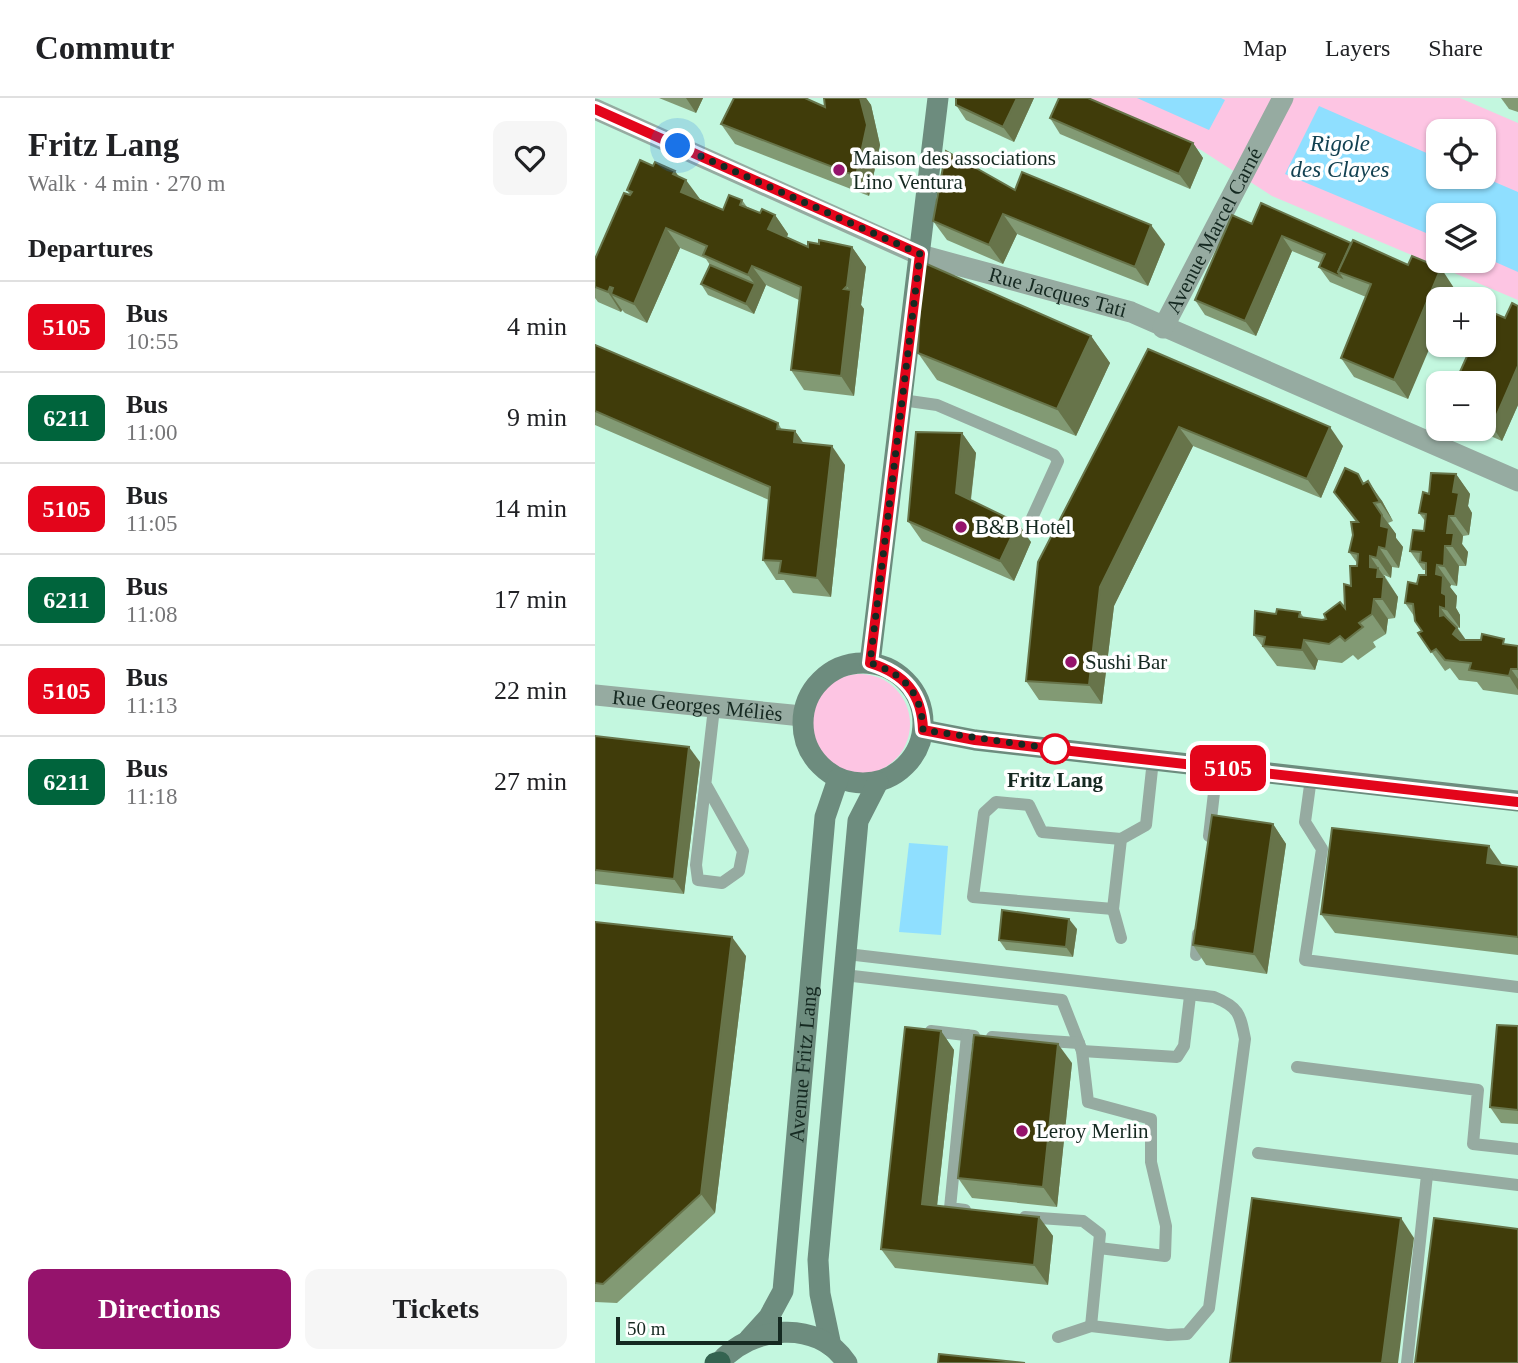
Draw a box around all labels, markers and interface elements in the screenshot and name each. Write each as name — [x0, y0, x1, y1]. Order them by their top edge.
text: Commutr — [35, 30, 174, 66]
text: Map — [1243, 35, 1287, 61]
text: Layers — [1325, 35, 1390, 61]
text: Share — [1428, 35, 1483, 61]
map controls — [1426, 119, 1496, 441]
button: locate — [1426, 119, 1496, 189]
button: heart — [493, 121, 567, 195]
text: Fritz Lang — [28, 127, 179, 163]
your location — [660, 128, 695, 163]
water label: Rigole des Clayes — [1290, 131, 1390, 182]
street label: Avenue Marcel Carné — [1161, 143, 1267, 318]
place label: Maison des associations Lino Ventura — [853, 146, 1056, 194]
marker: Maison des associations Lino Ventura — [831, 162, 847, 178]
text: Walk · 4 min · 270 m — [28, 171, 225, 196]
button: layers — [1426, 203, 1496, 273]
text: Departures — [28, 234, 153, 263]
street label: Rue Jacques Tati — [986, 262, 1129, 322]
button: + — [1426, 287, 1496, 357]
text: Bus — [126, 299, 168, 328]
text: 4 min — [507, 312, 567, 341]
text: 5105 — [43, 314, 91, 340]
text: 10:55 — [126, 329, 178, 354]
button: − — [1426, 371, 1496, 441]
text: Bus — [126, 390, 168, 419]
text: 9 min — [507, 403, 567, 432]
text: 6211 — [43, 405, 90, 431]
text: 11:00 — [126, 420, 178, 445]
text: Bus — [126, 481, 168, 510]
text: 14 min — [494, 494, 567, 523]
text: 5105 — [43, 496, 91, 522]
text: 11:05 — [126, 511, 178, 536]
place label: B&B Hotel — [975, 515, 1071, 539]
marker: B&B Hotel — [953, 519, 969, 535]
text: Bus — [126, 572, 168, 601]
text: 17 min — [494, 585, 567, 614]
text: 6211 — [43, 587, 90, 613]
text: 11:08 — [126, 602, 178, 627]
place label: Sushi Bar — [1085, 650, 1167, 674]
marker: Sushi Bar — [1063, 654, 1079, 670]
text: Bus — [126, 663, 168, 692]
text: 22 min — [494, 676, 567, 705]
text: 5105 — [43, 678, 91, 704]
street label: Rue Georges Méliès — [611, 685, 784, 726]
text: 11:13 — [126, 693, 178, 718]
marker: Fritz Lang — [1040, 734, 1070, 764]
line badge: 5105 — [1179, 745, 1277, 791]
text: Bus — [126, 754, 168, 783]
text: 5105 — [1204, 755, 1252, 781]
text: 27 min — [494, 767, 567, 796]
place label: Fritz Lang — [1007, 768, 1104, 792]
text: 6211 — [43, 769, 90, 795]
text: 11:18 — [126, 784, 178, 809]
street label: Avenue Fritz Lang — [784, 984, 822, 1143]
place label: Leroy Merlin — [1036, 1119, 1149, 1143]
marker: Leroy Merlin — [1014, 1123, 1030, 1139]
button: Directions — [28, 1269, 291, 1349]
button: Tickets — [305, 1269, 567, 1349]
scale bar — [616, 1314, 782, 1346]
text: 50 m — [627, 1318, 666, 1339]

